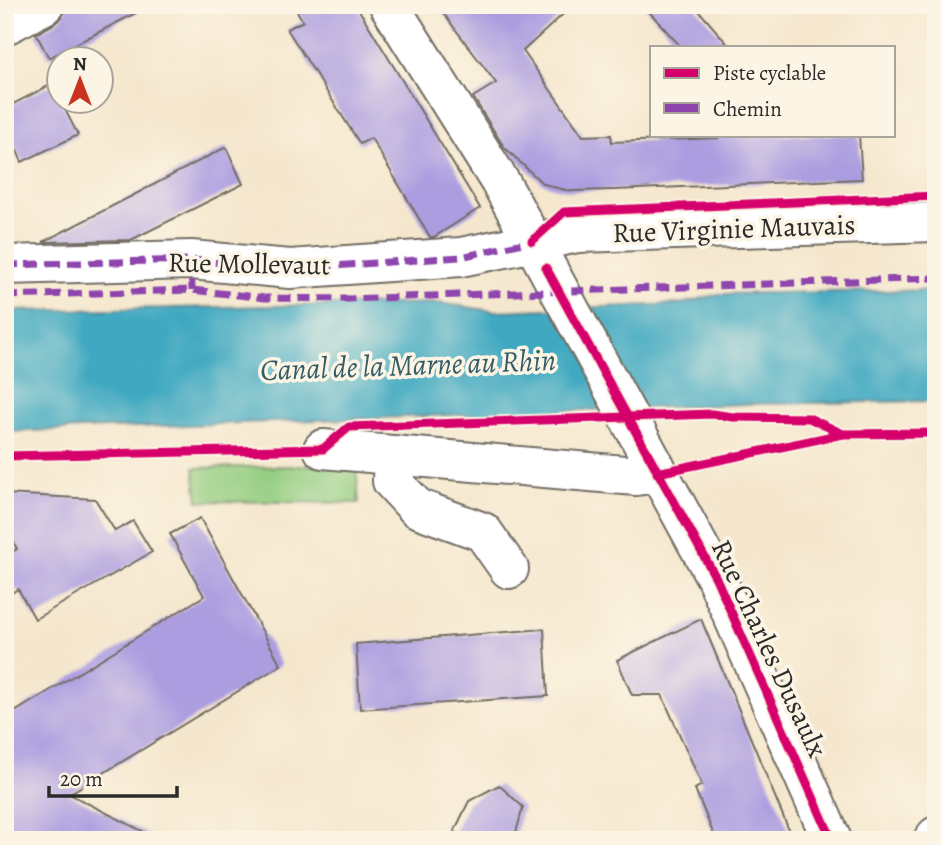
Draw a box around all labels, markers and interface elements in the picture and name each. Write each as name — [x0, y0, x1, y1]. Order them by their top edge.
north arrow — [46, 46, 116, 116]
legend — [650, 46, 895, 136]
text: N — [73, 51, 87, 77]
text: Piste cyclable — [713, 59, 826, 87]
text: Chemin — [713, 95, 782, 123]
street label: Rue Virginie Mauvais — [612, 206, 856, 252]
street label: Rue Mollevaut — [168, 244, 330, 284]
water label: Canal de la Marne au Rhin — [260, 340, 556, 390]
street label: Rue Charles Dusaulx — [702, 533, 837, 764]
scale bar — [49, 754, 177, 798]
text: 20 m — [60, 765, 103, 793]

